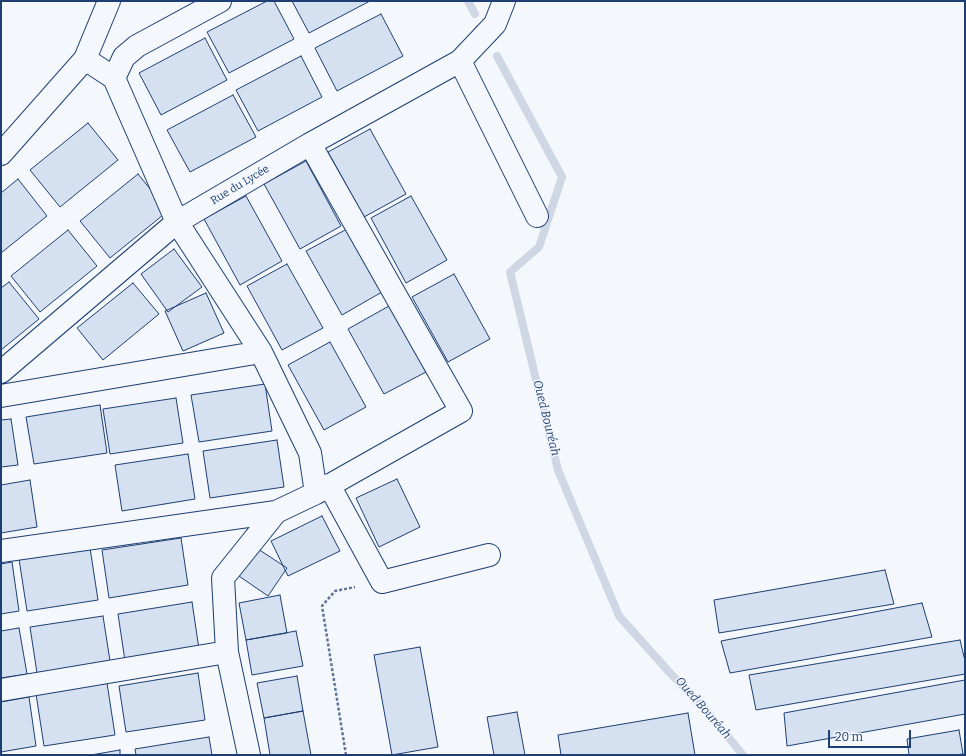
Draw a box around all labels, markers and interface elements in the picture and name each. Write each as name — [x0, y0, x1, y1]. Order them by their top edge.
street label: Rue du Lycée — [208, 162, 272, 208]
water label: Oued Bouréah — [530, 379, 562, 457]
water label: Oued Bouréah — [672, 674, 734, 742]
scale bar — [830, 722, 913, 748]
text: 20 m — [835, 730, 863, 744]

